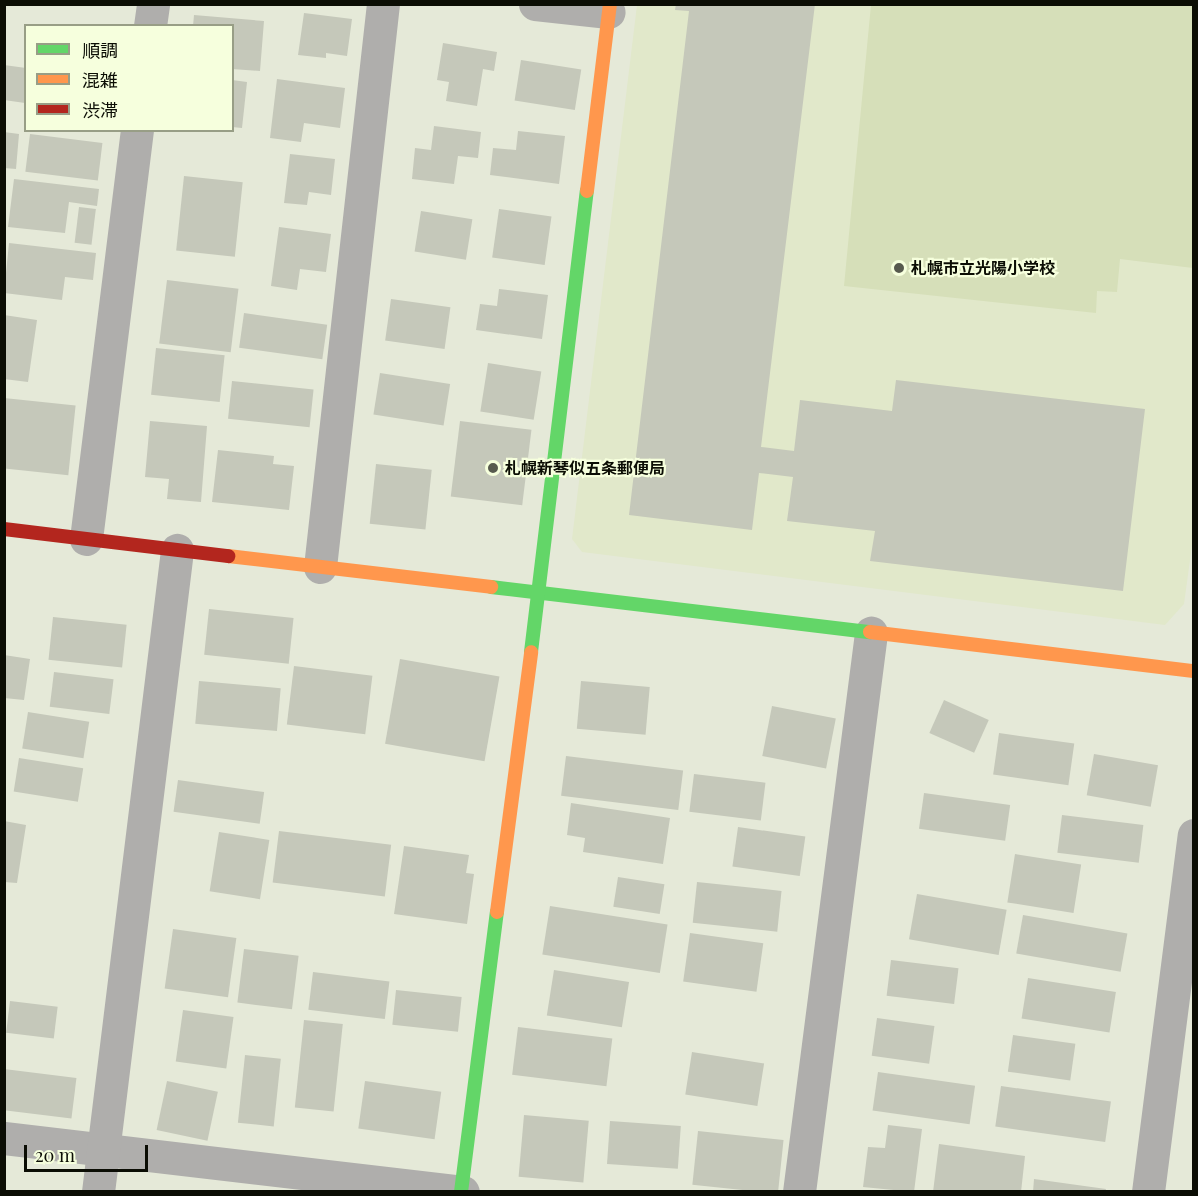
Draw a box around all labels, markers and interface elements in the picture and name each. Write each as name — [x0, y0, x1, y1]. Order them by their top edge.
legend — [24, 24, 234, 132]
text: 順調 — [82, 38, 118, 62]
text: 混雑 — [82, 68, 118, 92]
text: 渋滞 — [82, 98, 118, 122]
place label: 札幌市立光陽小学校 — [911, 258, 1055, 278]
marker: 札幌市立光陽小学校 — [892, 261, 906, 275]
place label: 札幌新琴似五条郵便局 — [505, 458, 665, 478]
marker: 札幌新琴似五条郵便局 — [486, 461, 500, 475]
scale bar — [27, 1133, 152, 1171]
text: 20 m — [35, 1143, 75, 1167]

